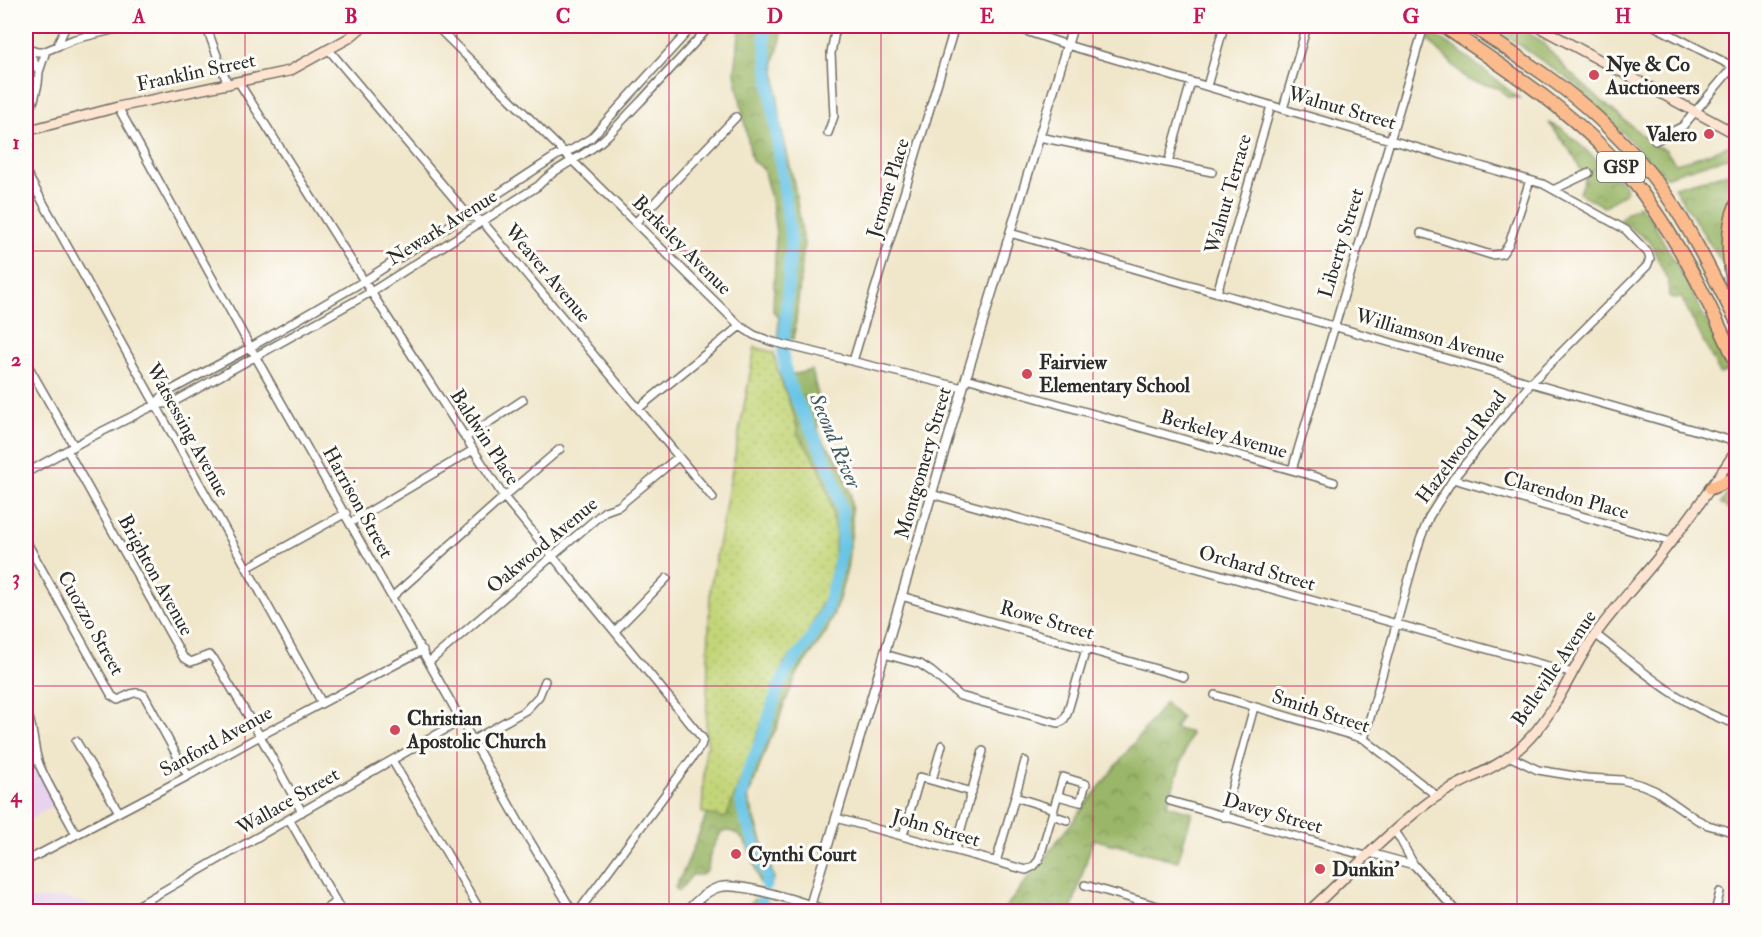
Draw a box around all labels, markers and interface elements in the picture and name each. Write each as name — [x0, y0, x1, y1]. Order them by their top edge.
text: A — [132, 4, 146, 29]
text: B — [344, 4, 358, 29]
text: C — [556, 4, 570, 29]
text: D — [767, 4, 783, 29]
text: E — [980, 4, 995, 29]
text: F — [1193, 4, 1206, 29]
text: G — [1403, 4, 1420, 29]
text: H — [1615, 4, 1631, 29]
street label: Franklin Street — [134, 47, 258, 97]
place label: Nye & Co Auctioneers — [1605, 52, 1700, 100]
marker: Nye & Co Auctioneers — [1587, 68, 1601, 82]
street label: Walnut Street — [1284, 80, 1399, 135]
place label: Valero — [1645, 122, 1697, 147]
marker: Valero — [1702, 127, 1716, 141]
text: 1 — [12, 130, 20, 155]
street label: Walnut Terrace — [1199, 131, 1257, 258]
street label: Jerome Place — [861, 135, 915, 242]
road number: GSP — [1597, 152, 1645, 182]
street label: Newark Avenue — [382, 183, 502, 271]
street label: Liberty Street — [1313, 185, 1370, 301]
street label: Berkeley Avenue — [627, 190, 737, 300]
street label: Weaver Avenue — [499, 218, 597, 327]
street label: Williamson Avenue — [1352, 302, 1507, 369]
text: 2 — [11, 347, 21, 372]
place label: Fairview Elementary School — [1039, 350, 1191, 399]
street label: Watsessing Avenue — [140, 358, 235, 502]
marker: Fairview Elementary School — [1020, 367, 1034, 381]
street label: Montgomery Street — [889, 383, 957, 542]
street label: Baldwin Place — [445, 384, 525, 490]
street label: Hazelwood Road — [1410, 385, 1512, 508]
water label: Second River — [802, 388, 868, 494]
street label: Berkeley Avenue — [1158, 404, 1290, 464]
street label: Harrison Street — [317, 442, 399, 563]
street label: Clarendon Place — [1500, 465, 1632, 525]
street label: Oakwood Avenue — [481, 491, 603, 599]
street label: Brighton Avenue — [112, 510, 200, 640]
street label: Orchard Street — [1196, 539, 1319, 597]
text: 3 — [12, 565, 20, 590]
street label: Cuozzo Street — [52, 566, 130, 680]
street label: Rowe Street — [997, 595, 1097, 645]
street label: Belleville Avenue — [1506, 605, 1602, 731]
street label: Smith Street — [1269, 683, 1373, 739]
street label: Sanford Avenue — [155, 700, 277, 782]
place label: Christian Apostolic Church — [406, 706, 547, 755]
marker: Christian Apostolic Church — [388, 723, 402, 737]
street label: Wallace Street — [231, 761, 344, 841]
text: 4 — [10, 783, 23, 808]
street label: Davey Street — [1220, 787, 1326, 839]
street label: John Street — [888, 803, 983, 853]
place label: Cynthi Court — [748, 842, 857, 868]
marker: Cynthi Court — [729, 847, 743, 861]
place label: Dunkin' — [1332, 857, 1400, 882]
marker: Dunkin' — [1313, 862, 1327, 876]

